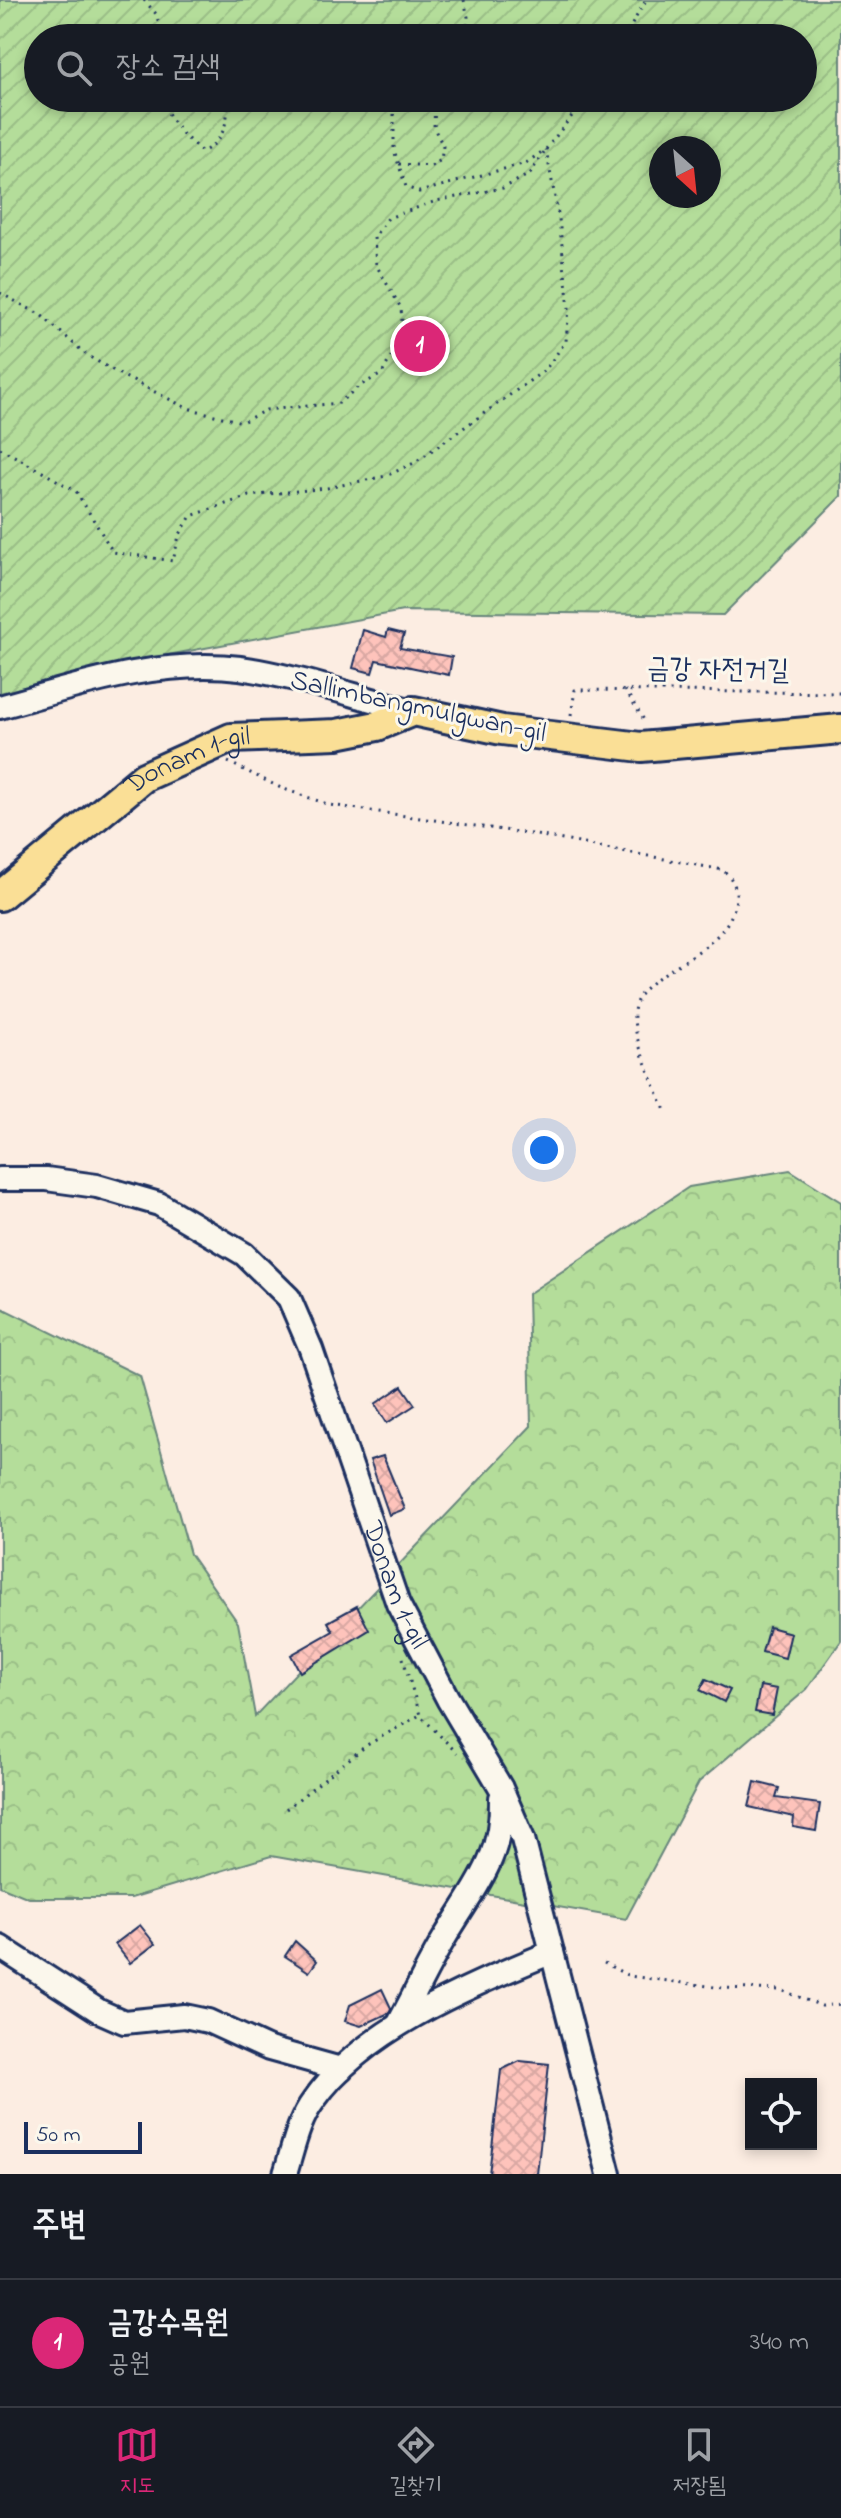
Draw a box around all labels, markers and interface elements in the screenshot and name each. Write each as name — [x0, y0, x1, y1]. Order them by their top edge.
search box — [24, 24, 817, 112]
icon: search — [52, 46, 96, 90]
text: 장소 검색 — [116, 46, 220, 90]
north arrow — [649, 136, 721, 208]
pin: 1 — [394, 316, 446, 376]
street label: 금강 자전거길 — [647, 649, 789, 693]
street label: Sallimbangmulgwan-gil — [286, 661, 550, 755]
street label: Donam 1-gil — [115, 717, 251, 806]
your location — [524, 1130, 564, 1170]
street label: Donam 1-gil — [351, 1515, 439, 1657]
map controls — [745, 2078, 817, 2150]
button: locate — [745, 2078, 817, 2150]
scale bar — [24, 2118, 142, 2154]
text: 50 m — [36, 2120, 81, 2152]
text: 주변 — [32, 2201, 87, 2251]
text: 금강수목원 — [108, 2302, 229, 2346]
text: 1 — [54, 2324, 62, 2362]
text: 340 m — [750, 2324, 809, 2362]
text: 공원 — [108, 2346, 150, 2384]
tab: 지도 — [115, 2423, 159, 2503]
tab: 길찾기 — [389, 2423, 442, 2503]
tab: 저장됨 — [673, 2423, 726, 2503]

